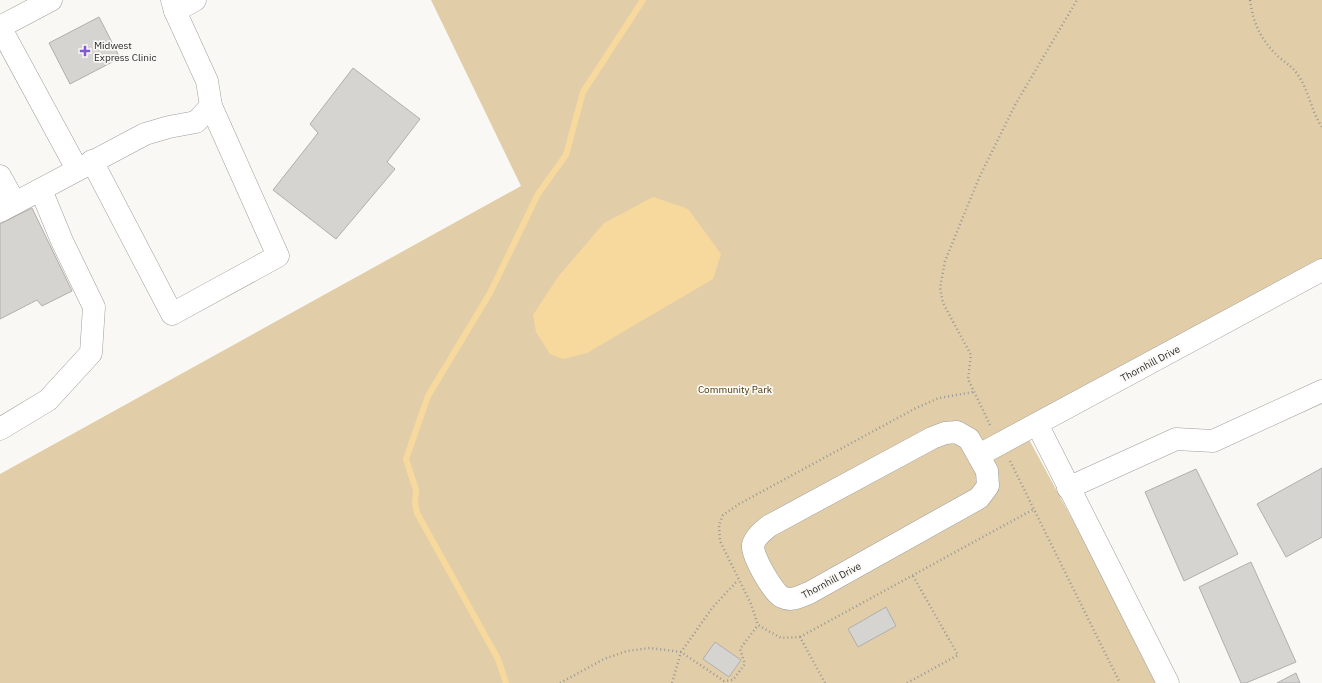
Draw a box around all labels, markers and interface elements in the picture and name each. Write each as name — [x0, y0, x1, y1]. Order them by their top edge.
place label: Midwest Express Clinic — [94, 39, 157, 64]
marker: Midwest Express Clinic — [79, 45, 91, 57]
street label: Thornhill Drive — [1118, 342, 1183, 385]
park label: Community Park — [698, 383, 773, 396]
street label: Thornhill Drive — [799, 559, 864, 602]

